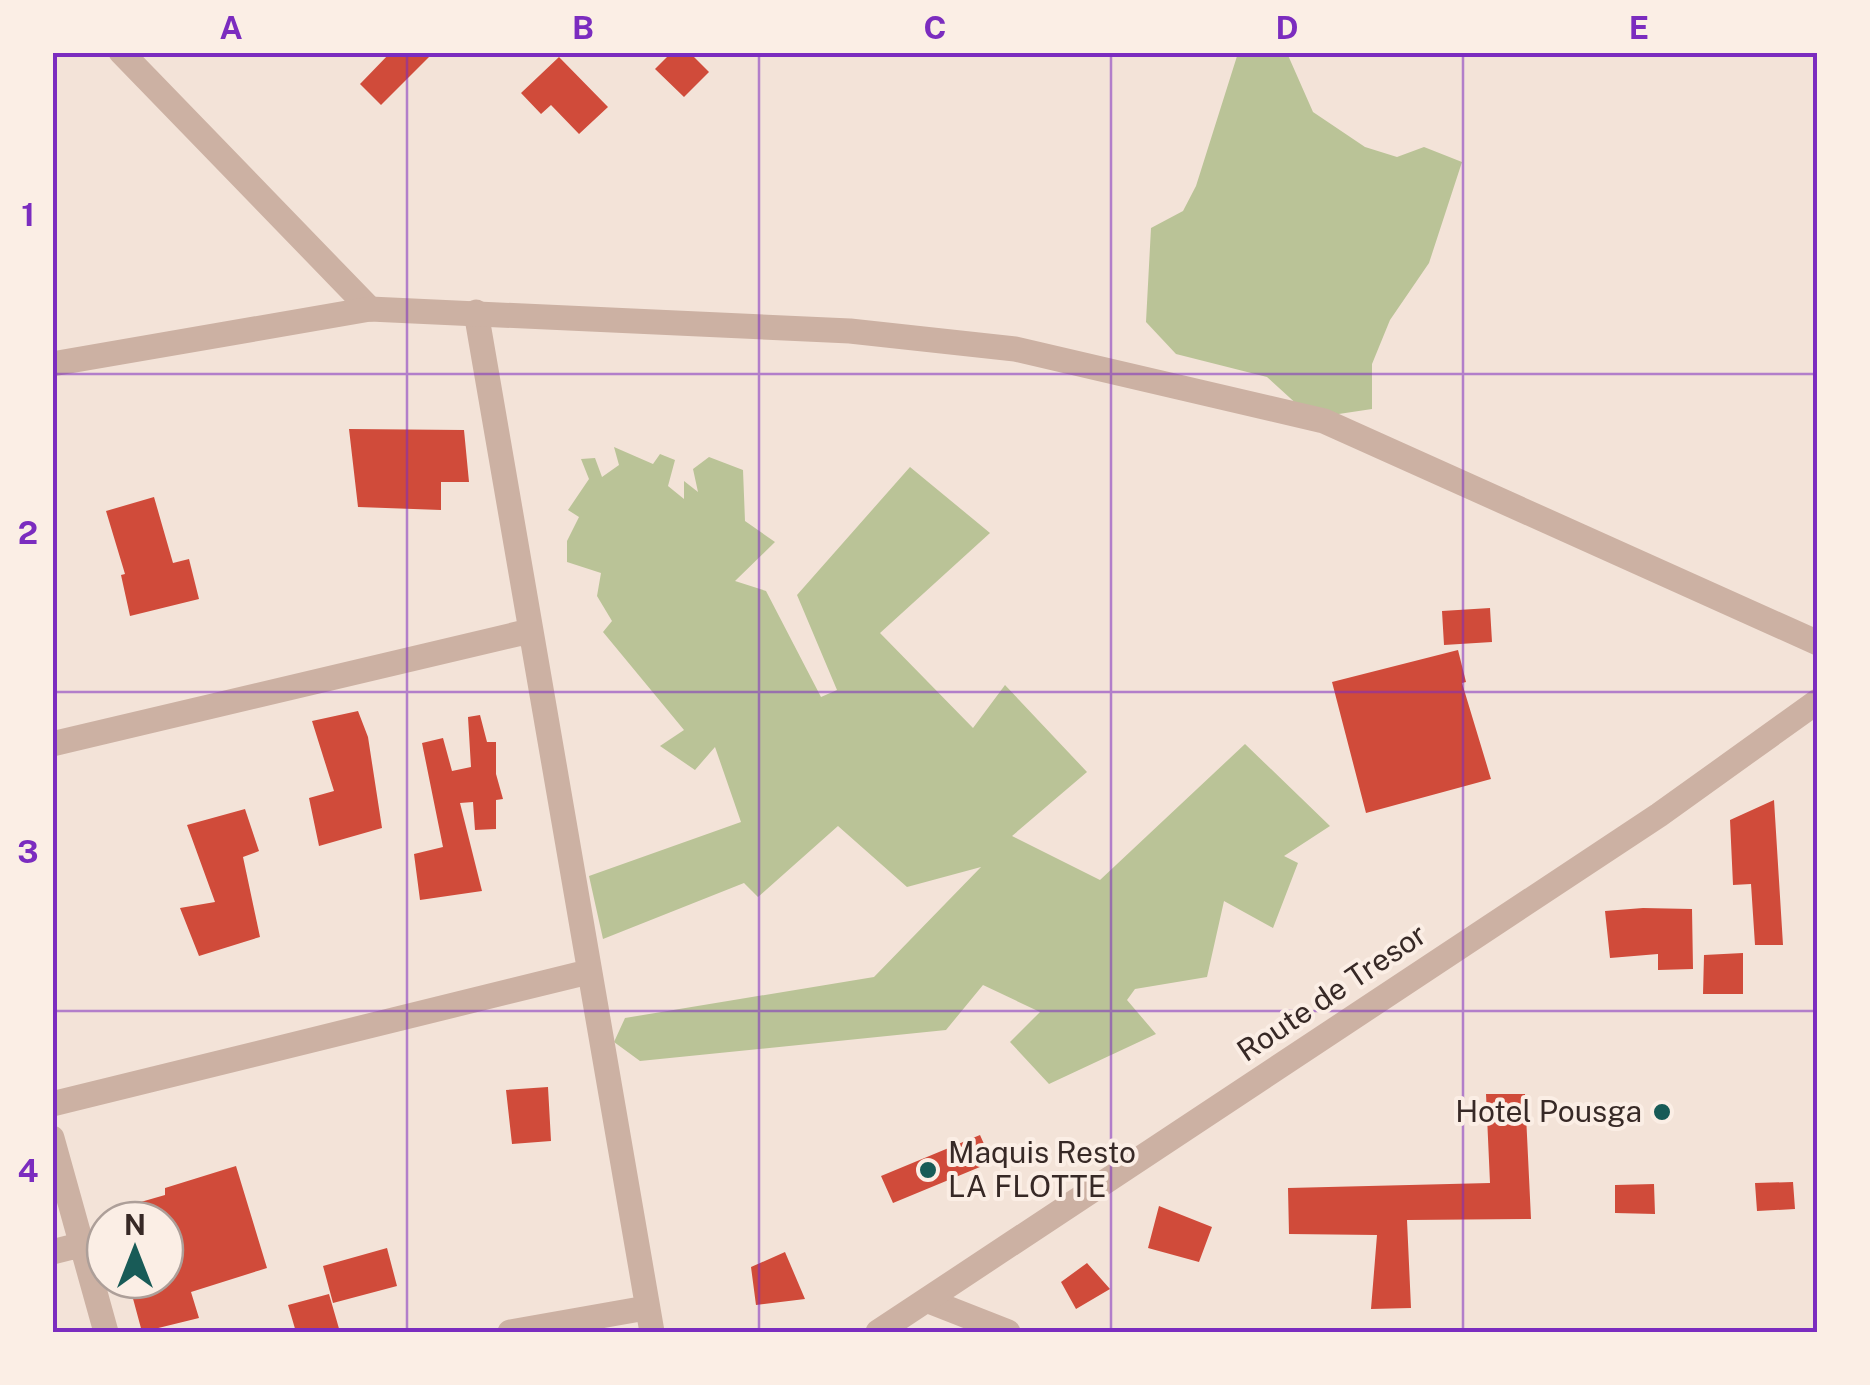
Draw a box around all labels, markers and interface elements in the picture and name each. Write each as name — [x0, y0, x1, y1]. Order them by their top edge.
text: A — [219, 9, 243, 46]
text: B — [572, 9, 594, 46]
text: C — [924, 9, 946, 46]
text: D — [1275, 9, 1299, 46]
text: E — [1629, 9, 1649, 46]
text: 1 — [21, 196, 35, 233]
text: 2 — [18, 514, 38, 551]
text: 3 — [17, 833, 39, 870]
street label: Route de Tresor — [1230, 916, 1433, 1069]
place label: Hotel Pousga — [1455, 1093, 1642, 1129]
marker: Hotel Pousga — [1651, 1101, 1673, 1123]
place label: Maquis Resto LA FLOTTE — [948, 1134, 1136, 1204]
text: 4 — [18, 1152, 39, 1189]
marker: Maquis Resto LA FLOTTE — [917, 1159, 939, 1181]
north arrow — [85, 1200, 185, 1300]
text: N — [124, 1208, 146, 1241]

